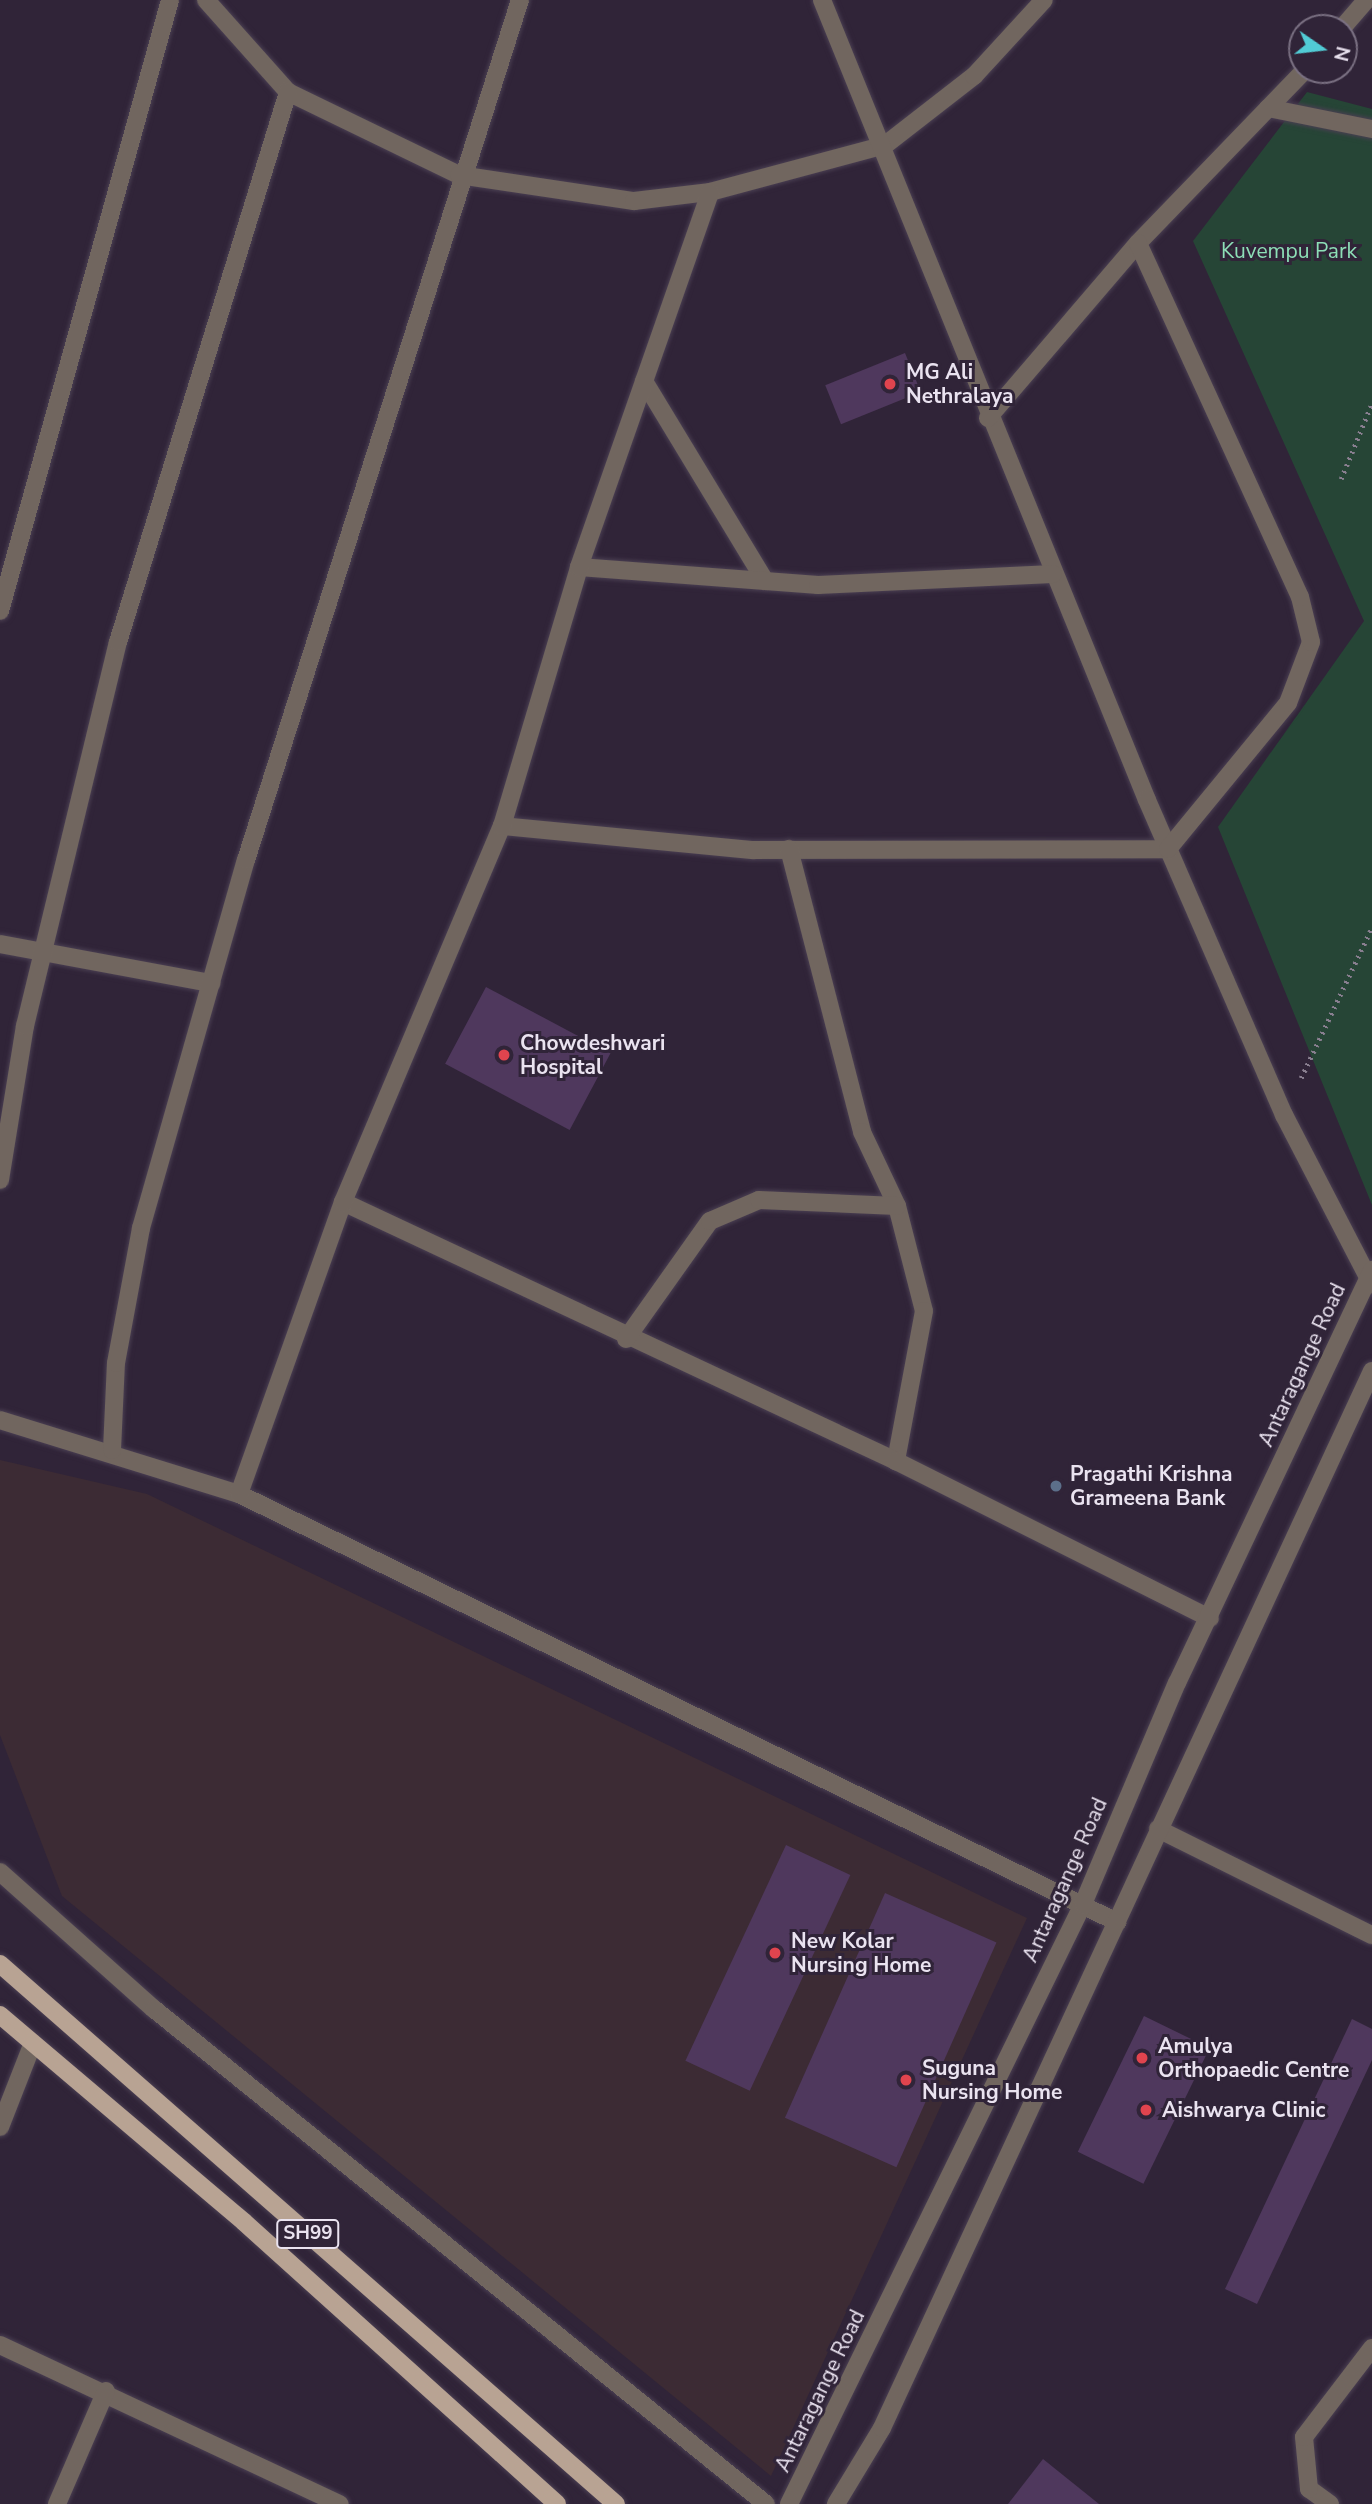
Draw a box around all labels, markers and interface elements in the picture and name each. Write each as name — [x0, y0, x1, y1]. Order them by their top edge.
north arrow — [1288, 14, 1358, 84]
text: N — [1327, 44, 1356, 64]
park label: Kuvempu Park — [1221, 238, 1357, 264]
place label: MG Ali Nethralaya — [906, 359, 1013, 409]
marker: MG Ali Nethralaya — [880, 374, 900, 394]
place label: Chowdeshwari Hospital — [520, 1030, 665, 1080]
marker: Chowdeshwari Hospital — [494, 1045, 514, 1065]
street label: Antaragange Road — [1253, 1279, 1351, 1451]
place label: Pragathi Krishna Grameena Bank — [1070, 1461, 1232, 1511]
marker: Pragathi Krishna Grameena Bank — [1048, 1478, 1064, 1494]
street label: Antaragange Road — [1017, 1794, 1113, 1966]
place label: New Kolar Nursing Home — [791, 1928, 931, 1978]
marker: New Kolar Nursing Home — [765, 1943, 785, 1963]
place label: Amulya Orthopaedic Centre — [1158, 2033, 1349, 2083]
marker: Amulya Orthopaedic Centre — [1132, 2048, 1152, 2068]
place label: Suguna Nursing Home — [922, 2055, 1062, 2105]
marker: Suguna Nursing Home — [896, 2070, 916, 2090]
place label: Aishwarya Clinic — [1162, 2097, 1325, 2123]
marker: Aishwarya Clinic — [1136, 2100, 1156, 2120]
road number: SH99 — [275, 2218, 341, 2250]
street label: Antaragange Road — [770, 2306, 870, 2476]

